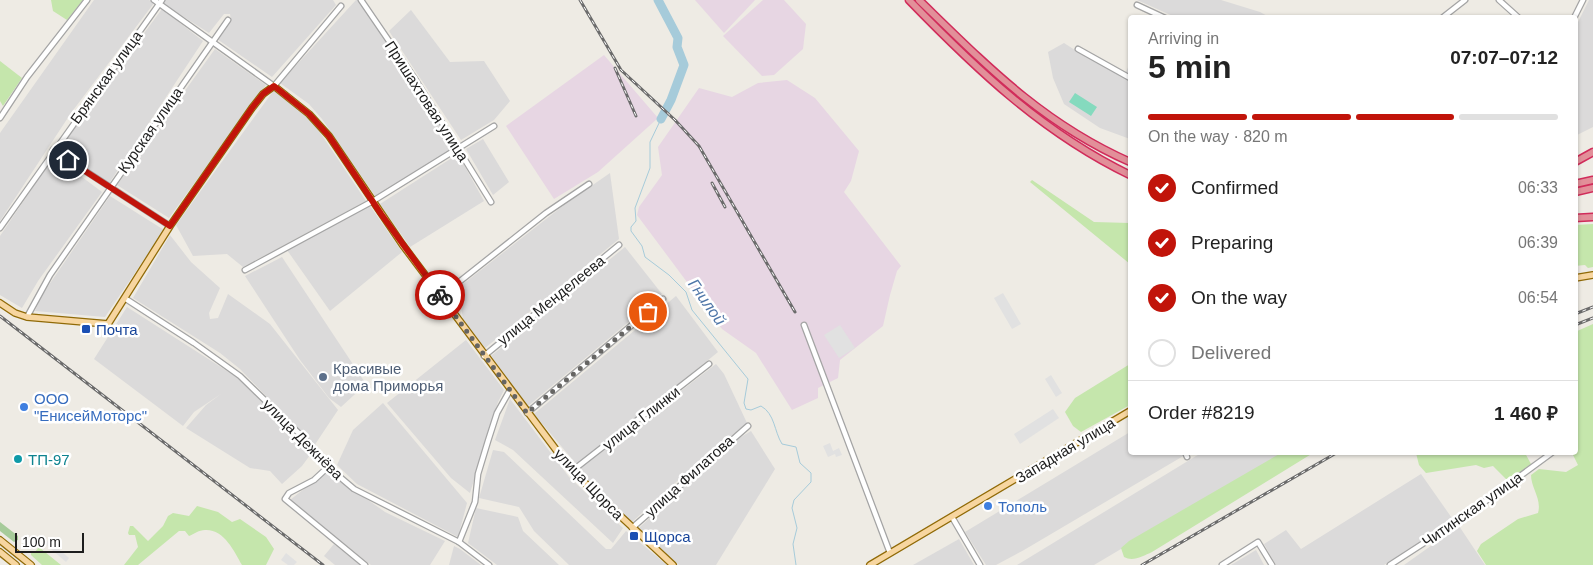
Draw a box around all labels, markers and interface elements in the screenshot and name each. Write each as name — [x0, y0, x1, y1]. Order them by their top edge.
street label: Брянская улица — [67, 27, 146, 127]
text: Arriving in — [1148, 30, 1219, 47]
street label: Пришахтовая улица — [382, 38, 473, 165]
text: 07:07–07:12 — [1450, 47, 1558, 68]
text: 5 min — [1148, 49, 1232, 85]
street label: Курская улица — [114, 83, 186, 176]
text: On the way · 820 m — [1148, 128, 1288, 145]
pin — [47, 139, 89, 181]
icon: home — [54, 146, 82, 174]
icon: check — [1148, 174, 1176, 202]
text: Confirmed — [1191, 177, 1279, 198]
text: 06:33 — [1518, 179, 1558, 196]
icon: check — [1148, 229, 1176, 257]
text: Preparing — [1191, 232, 1273, 253]
text: 06:39 — [1518, 234, 1558, 251]
street label: улица Менделеева — [494, 251, 608, 348]
courier — [415, 270, 465, 320]
water label: Гнилой — [685, 276, 729, 328]
icon: bike — [426, 281, 454, 309]
icon: check — [1148, 284, 1176, 312]
text: On the way — [1191, 287, 1287, 308]
text: 06:54 — [1518, 289, 1558, 306]
pin — [627, 291, 669, 333]
icon: bag — [634, 298, 662, 326]
place label: Почта — [96, 321, 138, 338]
marker: Почта — [80, 323, 92, 335]
text: Delivered — [1191, 342, 1271, 363]
place label: Красивые дома Приморья — [333, 360, 443, 394]
marker: Красивые дома Приморья — [317, 371, 329, 383]
street label: улица Глинки — [599, 383, 683, 453]
place label: ООО "ЕнисейМоторс" — [34, 390, 147, 424]
street label: улица Дежнёва — [259, 395, 347, 483]
marker: ООО "ЕнисейМоторс" — [18, 401, 30, 413]
text: Order #8219 — [1148, 402, 1255, 423]
text: 1 460 ₽ — [1494, 403, 1558, 424]
street label: Западная улица — [1012, 413, 1118, 486]
street label: улица Филатова — [641, 431, 737, 520]
street label: улица Щорса — [551, 445, 628, 523]
place label: ТП-97 — [28, 451, 70, 468]
marker: ТП-97 — [12, 453, 24, 465]
street label: Читинская улица — [1419, 468, 1526, 550]
place label: Тополь — [998, 498, 1047, 515]
marker: Тополь — [982, 500, 994, 512]
place label: Щорса — [644, 528, 691, 545]
scale bar — [15, 530, 84, 553]
marker: Щорса — [628, 530, 640, 542]
text: 100 m — [22, 534, 61, 550]

